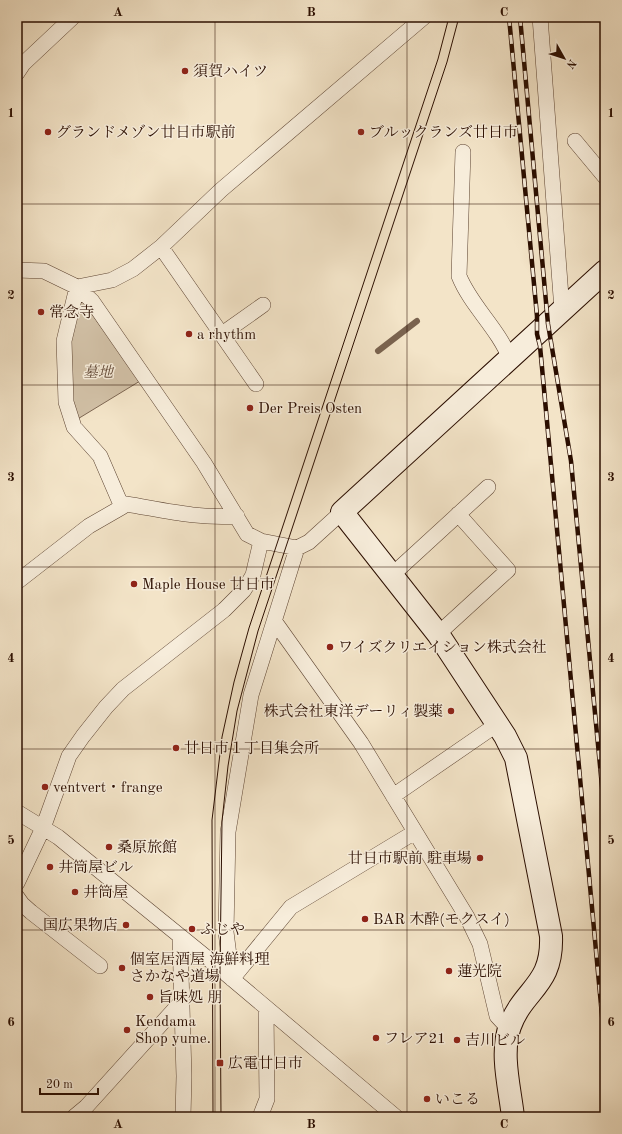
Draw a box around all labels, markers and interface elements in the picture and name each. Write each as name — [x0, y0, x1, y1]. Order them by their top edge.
text: A — [113, 6, 123, 19]
text: B — [306, 6, 316, 19]
text: C — [500, 6, 508, 19]
north arrow — [544, 38, 584, 78]
text: N — [563, 57, 578, 71]
place label: 須賀ハイツ — [193, 63, 268, 80]
marker: 須賀ハイツ — [180, 66, 190, 76]
text: 1 — [7, 107, 15, 120]
text: 1 — [607, 107, 615, 120]
place label: グランドメゾン廿日市駅前 — [56, 124, 235, 141]
place label: ブルックランズ廿日市 — [369, 124, 518, 141]
marker: グランドメゾン廿日市駅前 — [43, 127, 53, 137]
marker: ブルックランズ廿日市 — [356, 127, 366, 137]
text: 2 — [7, 289, 15, 302]
text: 2 — [607, 289, 615, 302]
place label: 常念寺 — [49, 304, 94, 321]
marker: 常念寺 — [36, 307, 46, 317]
place label: a rhythm — [197, 328, 256, 343]
marker: a rhythm — [184, 329, 194, 339]
park label: 墓地 — [83, 364, 115, 381]
place label: Der Preis Osten — [258, 402, 362, 417]
marker: Der Preis Osten — [245, 403, 255, 413]
text: 3 — [7, 471, 15, 484]
text: 3 — [607, 471, 615, 484]
place label: Maple House 廿日市 — [142, 576, 275, 593]
marker: Maple House 廿日市 — [129, 579, 139, 589]
place label: ワイズクリエイション株式会社 — [338, 639, 547, 656]
marker: ワイズクリエイション株式会社 — [325, 642, 335, 652]
text: 4 — [7, 652, 15, 665]
text: 4 — [607, 652, 615, 665]
place label: 株式会社東洋デーリィ製薬 — [264, 703, 443, 720]
marker: 株式会社東洋デーリィ製薬 — [446, 706, 456, 716]
place label: 廿日市１丁目集会所 — [184, 740, 319, 757]
marker: 廿日市１丁目集会所 — [171, 743, 181, 753]
place label: ventvert・frange — [53, 781, 163, 796]
marker: ventvert・frange — [40, 782, 50, 792]
text: 5 — [7, 834, 15, 847]
text: 5 — [607, 834, 615, 847]
place label: 桑原旅館 — [117, 839, 177, 856]
marker: 桑原旅館 — [104, 842, 114, 852]
place label: 廿日市駅前 駐車場 — [348, 850, 472, 867]
marker: 廿日市駅前 駐車場 — [475, 853, 485, 863]
place label: 井筒屋ビル — [58, 859, 133, 876]
marker: 井筒屋ビル — [45, 862, 55, 872]
place label: 井筒屋 — [83, 884, 128, 901]
marker: 井筒屋 — [70, 887, 80, 897]
place label: BAR 木酔(モクスイ) — [373, 911, 510, 928]
marker: BAR 木酔(モクスイ) — [360, 914, 370, 924]
place label: 国広果物店 — [43, 917, 118, 934]
marker: 国広果物店 — [121, 920, 131, 930]
place label: ふじや — [200, 922, 245, 938]
marker: ふじや — [187, 924, 197, 934]
place label: 個室居酒屋 海鮮料理 さかなや道場 — [130, 951, 270, 985]
marker: 個室居酒屋 海鮮料理 さかなや道場 — [117, 963, 127, 973]
place label: 蓮光院 — [457, 963, 502, 980]
marker: 蓮光院 — [444, 966, 454, 976]
place label: 旨味処 朋 — [158, 989, 222, 1006]
marker: 旨味処 朋 — [145, 992, 155, 1002]
place label: Kendama Shop yume. — [135, 1015, 211, 1047]
text: 6 — [7, 1016, 15, 1029]
text: 6 — [607, 1016, 615, 1029]
marker: Kendama Shop yume. — [122, 1025, 132, 1035]
place label: フレア21 — [384, 1032, 446, 1047]
place label: 吉川ビル — [465, 1032, 525, 1049]
marker: フレア21 — [371, 1033, 381, 1043]
marker: 吉川ビル — [452, 1035, 462, 1045]
place label: 広電廿日市 — [228, 1055, 303, 1072]
marker: 広電廿日市 — [215, 1058, 225, 1068]
scale bar — [40, 1070, 98, 1096]
text: 20 m — [46, 1079, 73, 1091]
place label: いこる — [435, 1092, 480, 1108]
marker: いこる — [422, 1094, 432, 1104]
text: A — [113, 1118, 123, 1131]
text: B — [306, 1118, 316, 1131]
text: C — [500, 1118, 508, 1131]

